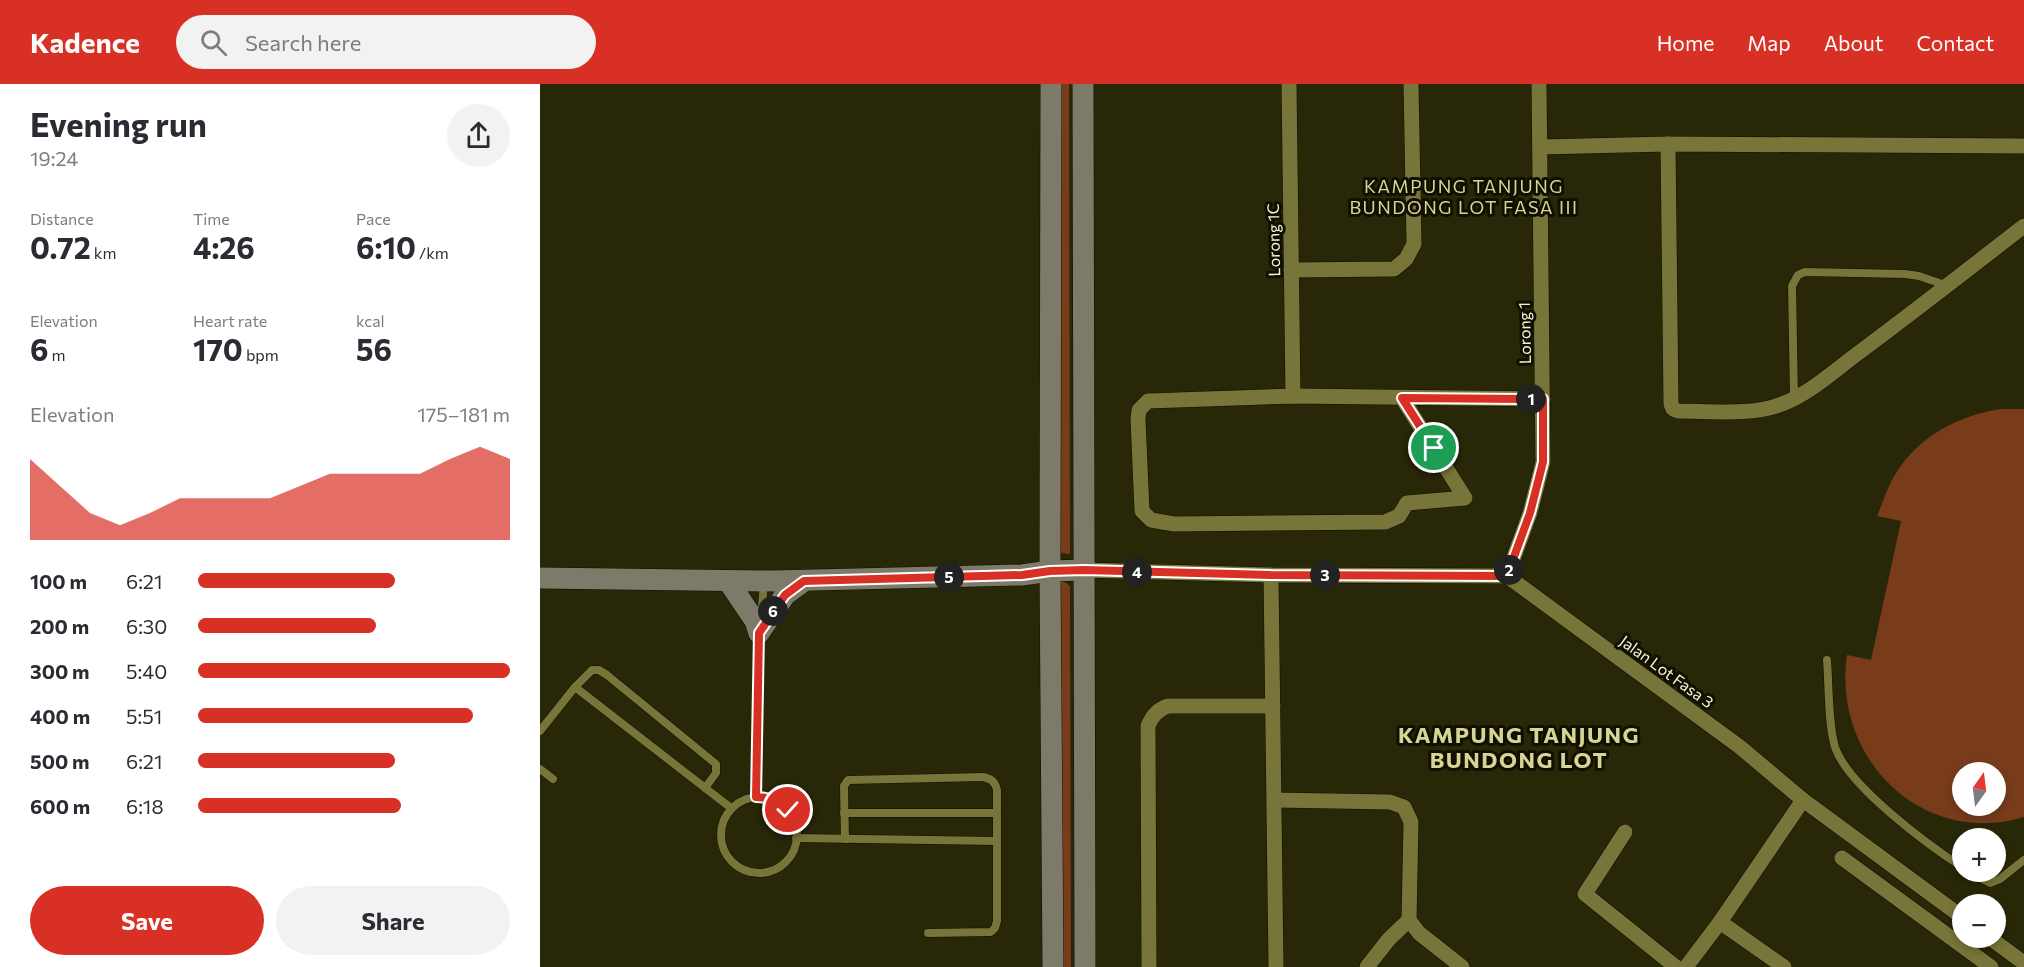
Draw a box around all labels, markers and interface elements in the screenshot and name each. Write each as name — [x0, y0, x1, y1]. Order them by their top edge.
search box — [176, 15, 596, 69]
text: Kadence — [30, 25, 140, 59]
icon: search — [197, 26, 230, 59]
text: Search here — [245, 29, 361, 56]
text: Home — [1657, 30, 1714, 55]
text: Map — [1747, 30, 1791, 55]
text: About — [1824, 30, 1883, 55]
text: Contact — [1916, 30, 1994, 55]
text: Evening run — [30, 103, 207, 144]
button: share — [447, 104, 510, 167]
text: 19:24 — [30, 146, 78, 170]
district label: KAMPUNG TANJUNG BUNDONG LOT FASA III — [1349, 175, 1579, 218]
street label: Lorong 1C — [1263, 203, 1283, 277]
text: Distance — [30, 209, 94, 228]
text: Time — [193, 209, 230, 228]
text: Pace — [356, 209, 391, 228]
text: 0.72 — [30, 228, 91, 265]
text: 4:26 — [193, 228, 255, 265]
text: 6:10 — [356, 228, 416, 265]
text: km — [91, 243, 116, 262]
text: /km — [416, 243, 449, 262]
street label: Lorong 1 — [1514, 302, 1534, 364]
text: Elevation — [30, 311, 98, 330]
text: Heart rate — [193, 311, 267, 330]
text: kcal — [356, 311, 385, 330]
text: 6 — [30, 330, 49, 367]
text: 170 — [193, 330, 243, 367]
text: 56 — [356, 330, 392, 367]
text: m — [49, 345, 66, 364]
text: bpm — [243, 345, 279, 364]
pin: 1 — [1516, 384, 1546, 414]
text: 1 — [1527, 389, 1535, 408]
text: Elevation — [30, 402, 115, 426]
text: 175–181 m — [417, 402, 510, 426]
pin — [1408, 422, 1459, 473]
icon: arrive — [1417, 431, 1450, 464]
pin: 2 — [1494, 555, 1524, 585]
pin: 4 — [1122, 557, 1152, 587]
pin: 3 — [1310, 560, 1340, 590]
text: 2 — [1504, 560, 1514, 579]
pin: 5 — [934, 562, 964, 592]
text: 4 — [1132, 562, 1142, 581]
text: 3 — [1320, 565, 1330, 584]
text: 5 — [944, 567, 954, 586]
text: 100 m — [30, 569, 87, 593]
text: 6:21 — [126, 569, 163, 593]
pin: 6 — [758, 596, 788, 626]
text: 6 — [768, 601, 778, 620]
text: 200 m — [30, 614, 89, 638]
text: 6:30 — [126, 614, 167, 638]
street label: Jalan Lot Fasa 3 — [1617, 631, 1717, 711]
text: 300 m — [30, 659, 90, 683]
text: 5:40 — [126, 659, 167, 683]
text: 400 m — [30, 704, 90, 728]
text: 5:51 — [126, 704, 162, 728]
district label: KAMPUNG TANJUNG BUNDONG LOT — [1398, 721, 1640, 773]
text: 500 m — [30, 749, 90, 773]
text: 6:21 — [126, 749, 163, 773]
north arrow — [1952, 762, 2006, 816]
map controls — [1952, 762, 2006, 948]
pin — [762, 784, 813, 835]
icon: check — [771, 793, 804, 826]
text: 600 m — [30, 794, 90, 818]
text: 6:18 — [126, 794, 164, 818]
button: + — [1952, 828, 2006, 882]
button: Save — [30, 886, 264, 955]
button: Share — [276, 886, 510, 955]
button: − — [1952, 894, 2006, 948]

